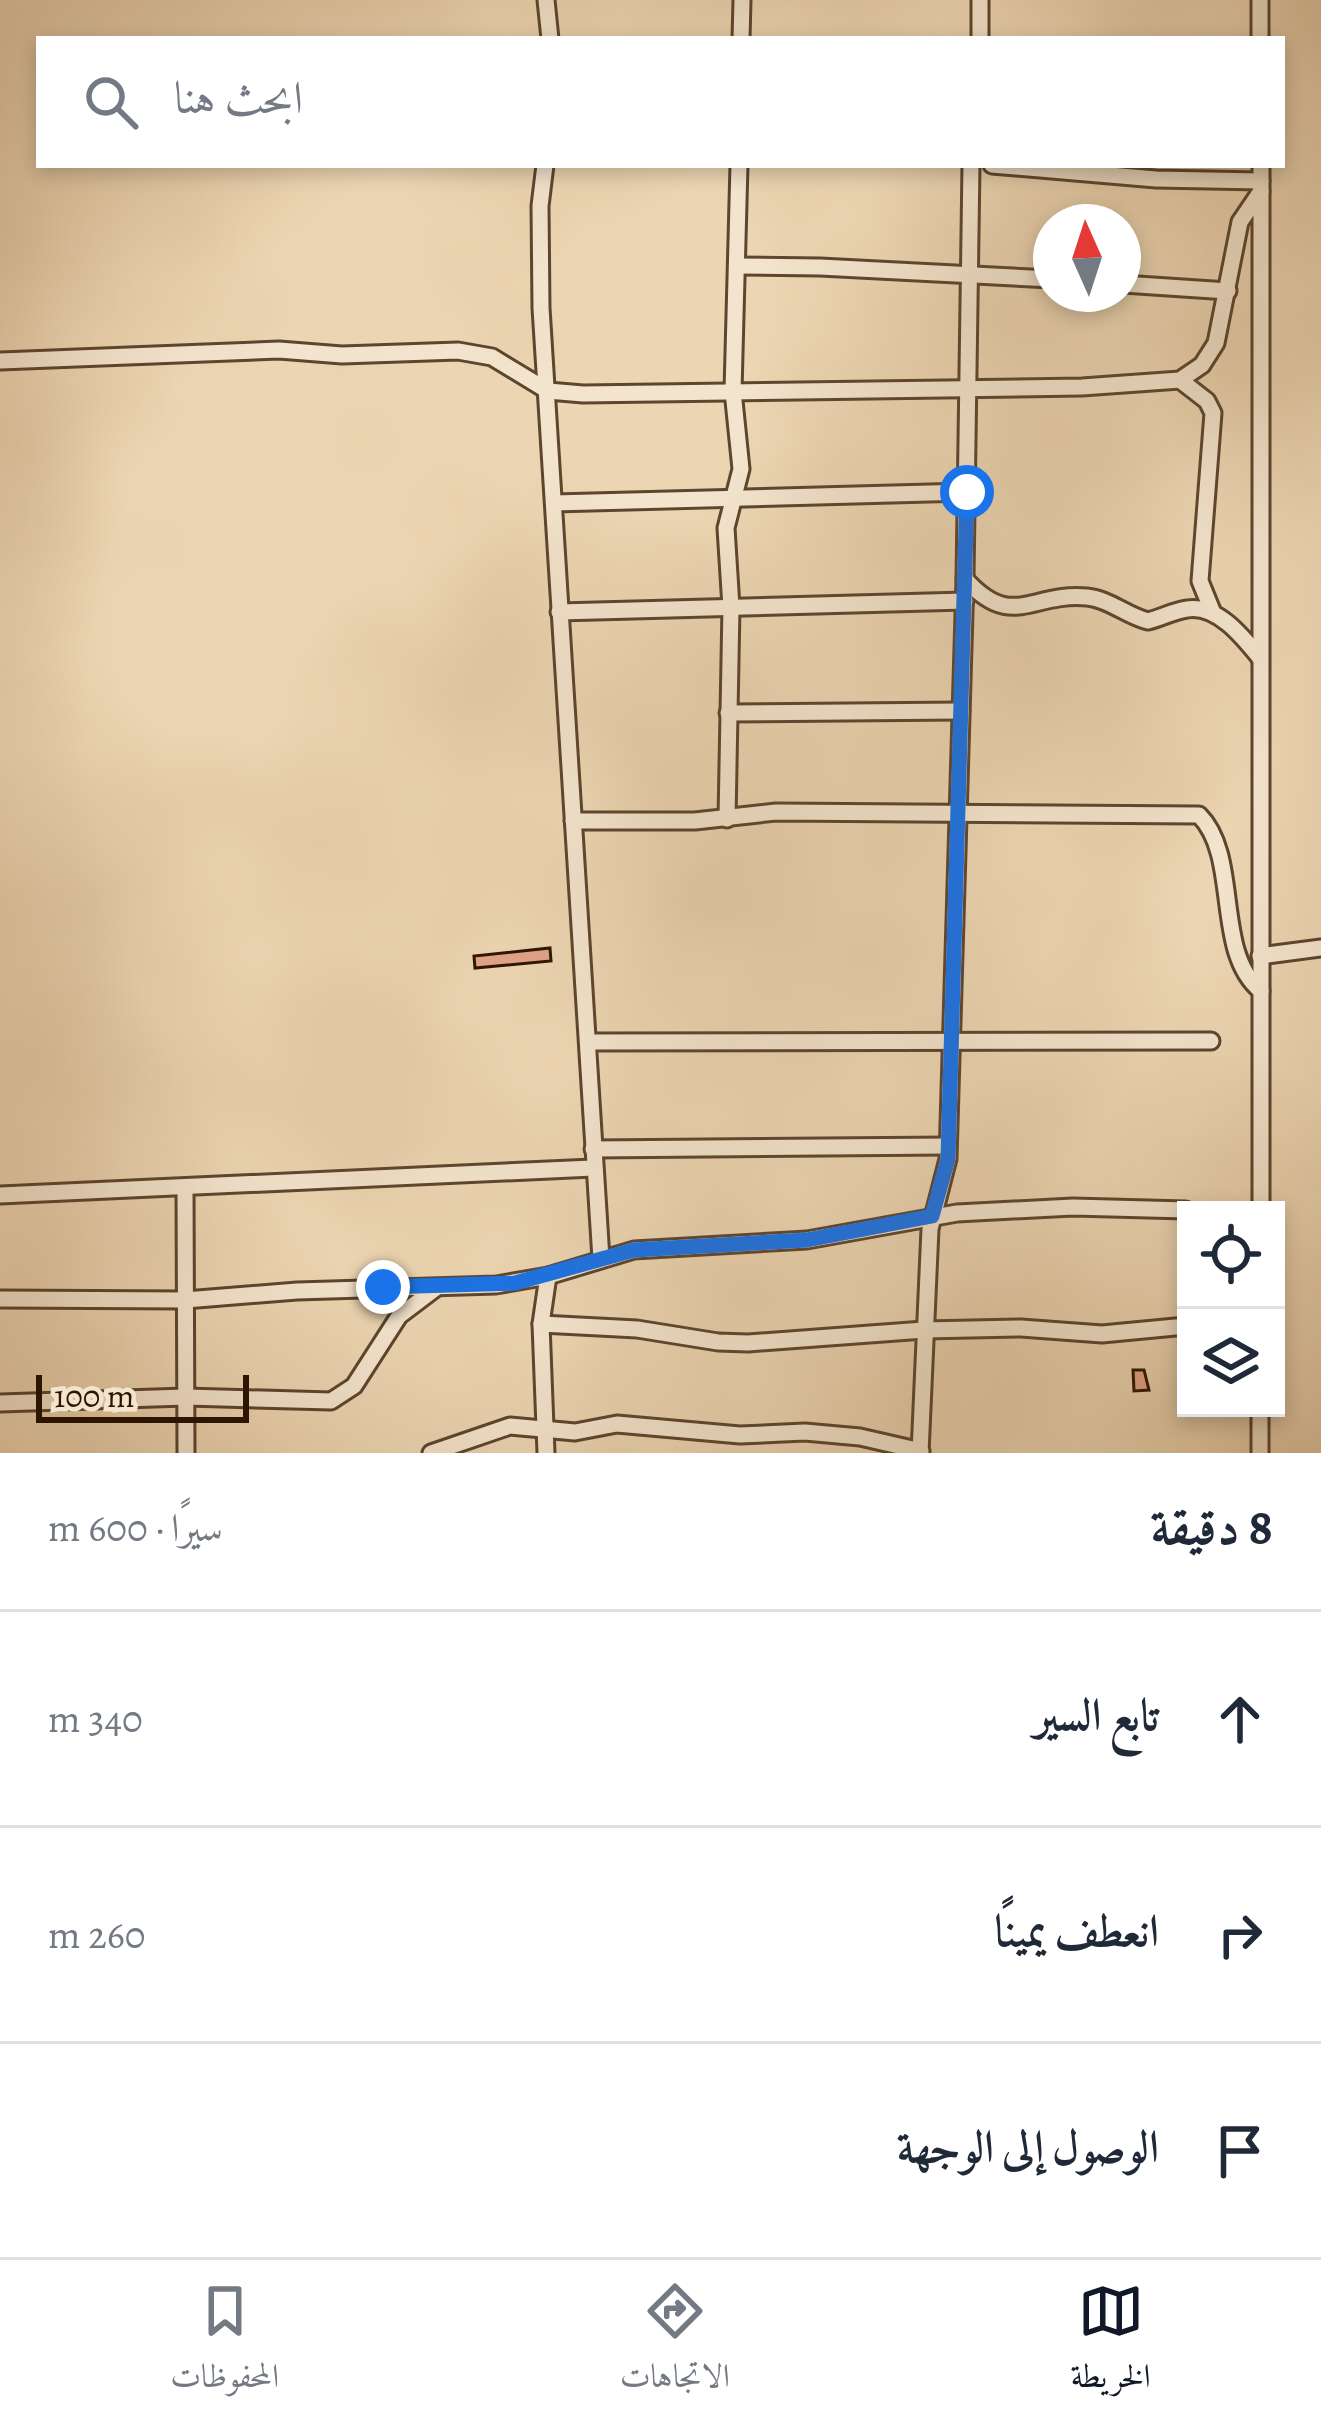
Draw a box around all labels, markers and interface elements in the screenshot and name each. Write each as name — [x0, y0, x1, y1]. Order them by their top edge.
search box — [36, 36, 1285, 168]
text: ابحث هنا — [174, 67, 303, 129]
icon: search — [78, 69, 144, 135]
north arrow — [1033, 204, 1141, 312]
route start — [940, 465, 994, 519]
map controls — [1177, 1201, 1285, 1417]
button: locate — [1177, 1201, 1285, 1309]
route end — [356, 1260, 410, 1314]
button: layers — [1177, 1309, 1285, 1417]
scale bar — [36, 1369, 249, 1422]
text: 100 m — [54, 1373, 134, 1418]
text: 8 دقيقة — [1151, 1492, 1273, 1562]
text: سيرًا · 600 m — [48, 1501, 223, 1554]
text: تابع السير — [1034, 1684, 1159, 1746]
icon: ahead — [1207, 1686, 1273, 1752]
text: 340 m — [48, 1692, 143, 1745]
text: انعطف يمينًا — [994, 1900, 1159, 1962]
icon: right — [1207, 1902, 1273, 1968]
text: 260 m — [48, 1908, 146, 1961]
text: الوصول إلى الوجهة — [897, 2116, 1159, 2178]
icon: arrive — [1207, 2118, 1273, 2184]
tab: المحفوظات — [170, 2278, 279, 2408]
tab: الاتجاهات — [620, 2278, 730, 2408]
tab: الخريطة — [1070, 2278, 1151, 2408]

